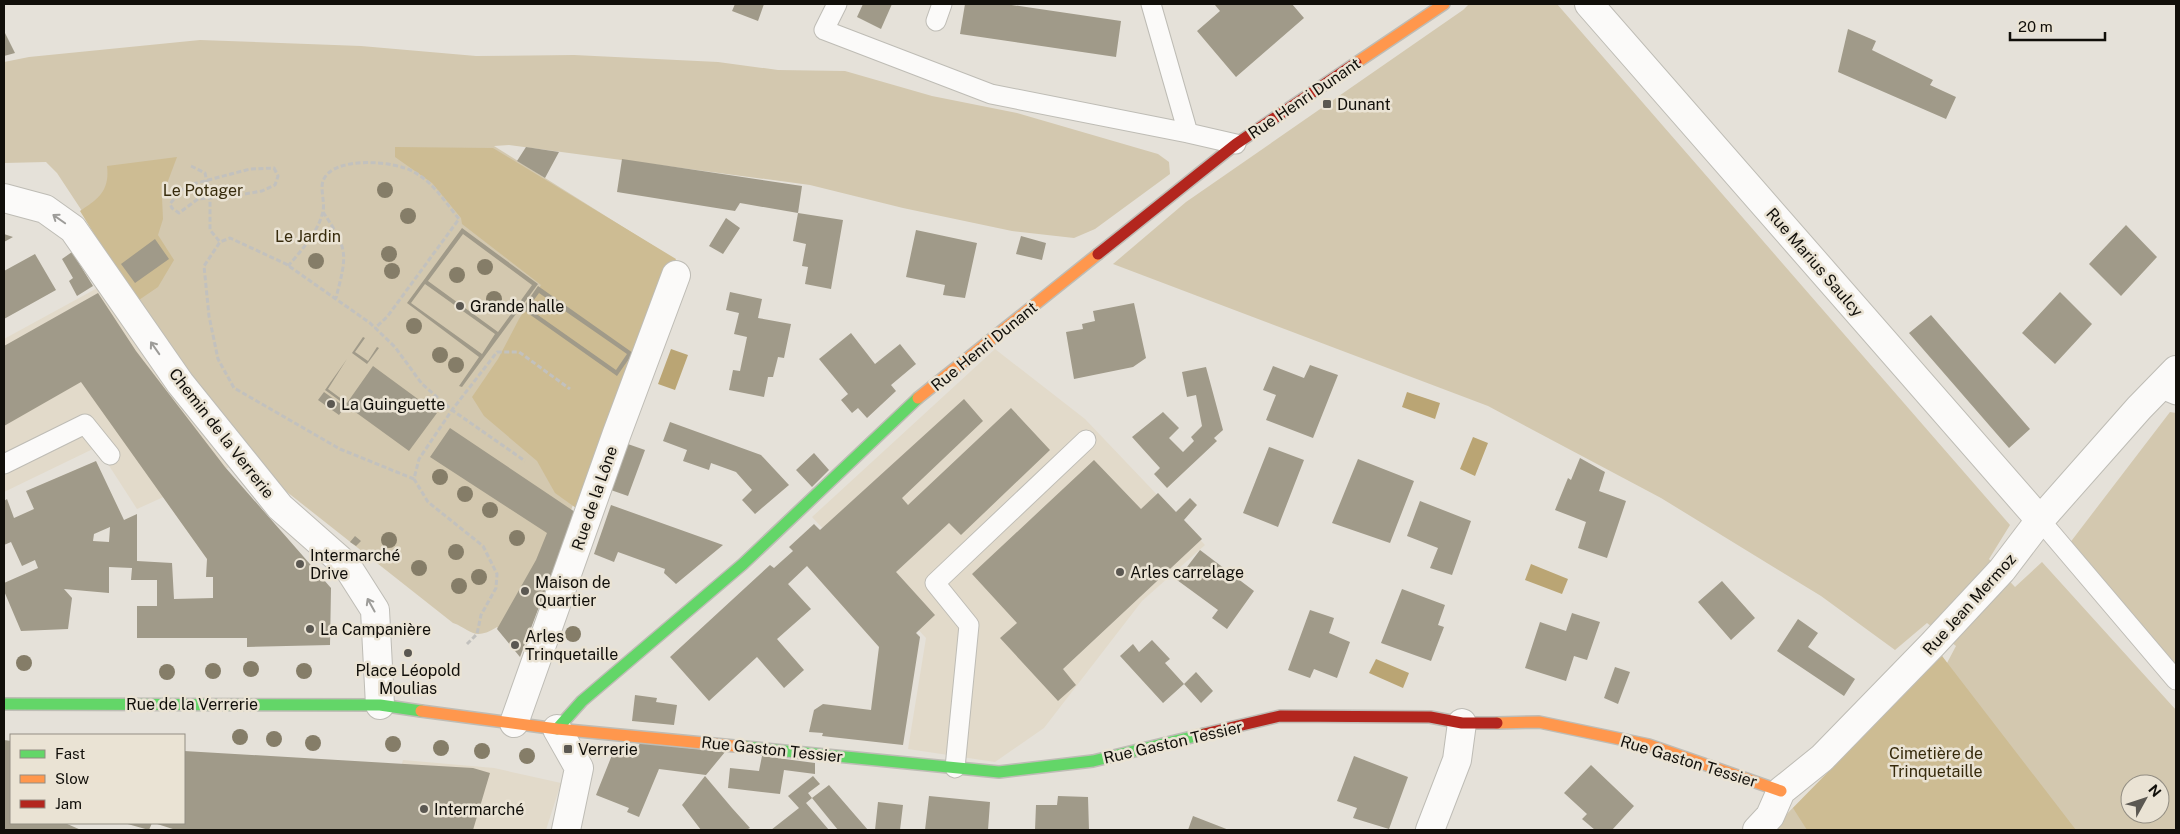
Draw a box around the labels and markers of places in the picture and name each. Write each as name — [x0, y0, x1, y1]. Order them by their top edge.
place label: Dunant — [1337, 94, 1391, 114]
marker: Dunant — [1321, 98, 1333, 110]
place label: Grande halle — [470, 297, 564, 316]
marker: Grande halle — [454, 300, 466, 312]
place label: La Guinguette — [341, 395, 445, 414]
marker: La Guinguette — [325, 398, 337, 410]
place label: Intermarché Drive — [310, 546, 400, 583]
marker: Intermarché Drive — [294, 558, 306, 570]
place label: Arles carrelage — [1130, 563, 1244, 582]
marker: Arles carrelage — [1114, 566, 1126, 578]
place label: Maison de Quartier — [535, 573, 611, 610]
marker: Maison de Quartier — [519, 585, 531, 597]
place label: La Campanière — [320, 620, 431, 639]
marker: La Campanière — [304, 623, 316, 635]
place label: Arles Trinquetaille — [525, 627, 618, 664]
marker: Arles Trinquetaille — [509, 639, 521, 651]
marker: Place Léopold Moulias — [402, 647, 414, 659]
place label: Place Léopold Moulias — [356, 661, 460, 698]
place label: Verrerie — [578, 740, 638, 759]
marker: Verrerie — [562, 743, 574, 755]
place label: Intermarché — [434, 800, 524, 819]
marker: Intermarché — [418, 803, 430, 815]

